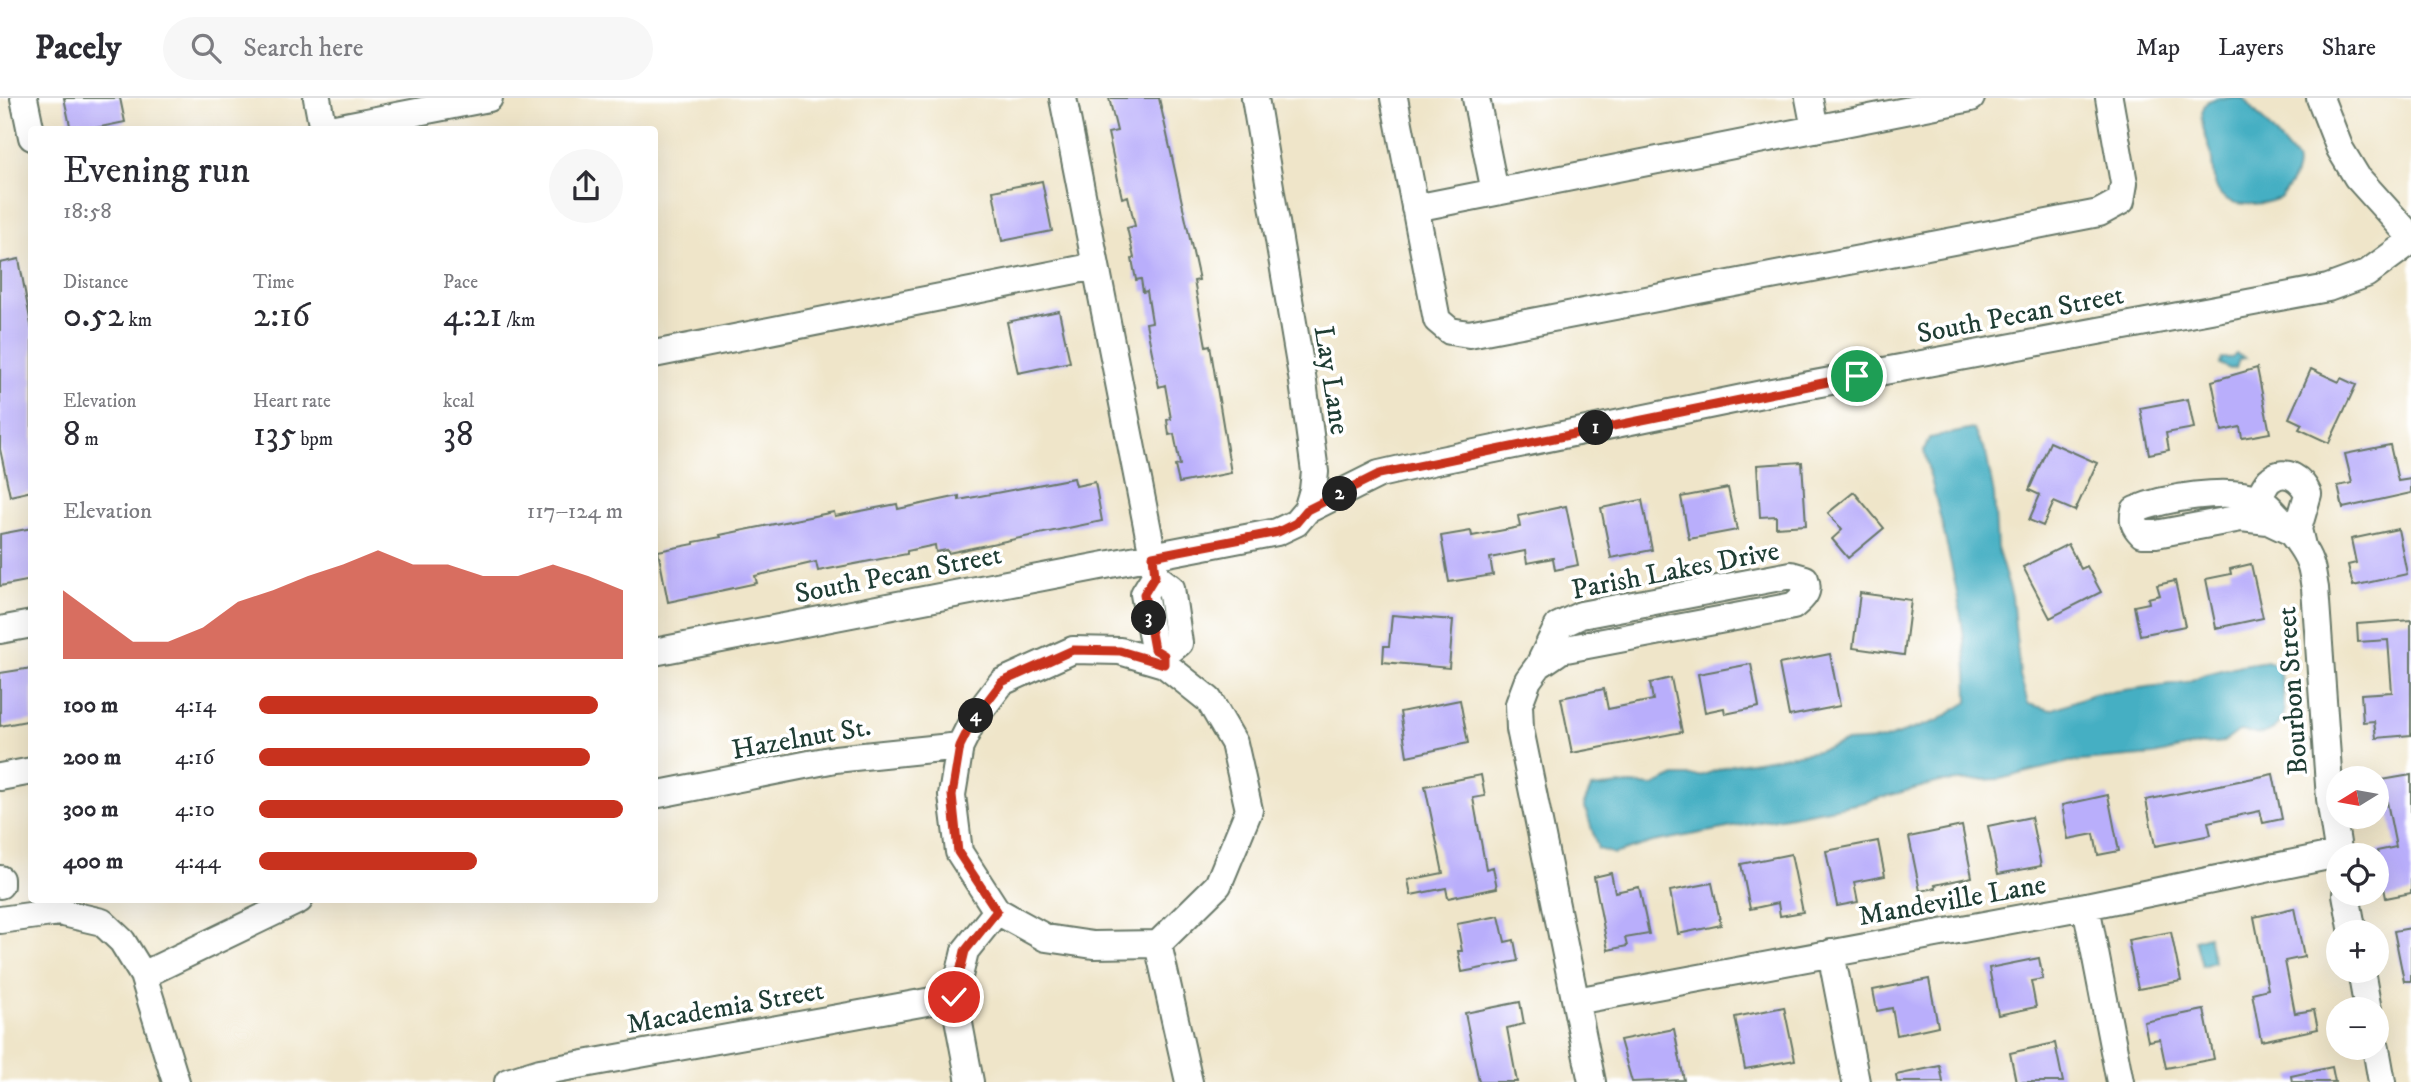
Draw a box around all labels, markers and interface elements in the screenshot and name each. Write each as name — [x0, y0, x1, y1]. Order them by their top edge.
search box — [163, 17, 653, 80]
text: Pacely — [35, 28, 121, 69]
icon: search — [187, 29, 225, 67]
text: Search here — [243, 32, 363, 65]
text: Map — [2136, 33, 2180, 63]
text: Layers — [2218, 33, 2284, 63]
text: Share — [2322, 33, 2376, 63]
text: Evening run — [63, 147, 250, 195]
button: share — [549, 149, 623, 223]
text: 18:58 — [63, 197, 112, 226]
text: Distance — [63, 271, 128, 294]
text: Time — [253, 271, 294, 294]
text: Pace — [443, 271, 478, 294]
street label: South Pecan Street — [1914, 277, 2127, 352]
text: 0.52 — [63, 294, 124, 338]
text: 2:16 — [253, 294, 310, 338]
text: 4:21 — [443, 294, 502, 338]
text: km — [124, 309, 152, 332]
text: /km — [502, 309, 535, 332]
street label: Lay Lane — [1306, 323, 1357, 437]
pin — [1827, 346, 1887, 406]
icon: arrive — [1838, 357, 1876, 395]
text: Elevation — [63, 390, 137, 413]
text: Heart rate — [253, 390, 331, 413]
text: kcal — [443, 390, 474, 413]
pin: 1 — [1578, 410, 1614, 446]
text: 8 — [63, 413, 81, 457]
text: 135 — [253, 413, 296, 457]
text: 38 — [443, 413, 474, 457]
text: 1 — [1592, 416, 1599, 439]
text: m — [81, 428, 99, 451]
text: bpm — [296, 428, 333, 451]
pin: 2 — [1322, 476, 1358, 512]
text: 2 — [1335, 482, 1344, 505]
text: Elevation — [63, 497, 152, 526]
text: 117–124 m — [527, 497, 623, 526]
street label: Parish Lakes Drive — [1568, 533, 1782, 608]
street label: South Pecan Street — [792, 537, 1005, 612]
pin: 3 — [1132, 601, 1166, 636]
street label: Bourbon Street — [2269, 605, 2316, 776]
text: 3 — [1145, 606, 1152, 629]
text: 100 m — [63, 691, 118, 720]
text: 4:14 — [175, 691, 216, 720]
pin: 4 — [958, 698, 993, 734]
text: 4 — [970, 704, 981, 727]
street label: Hazelnut St. — [729, 709, 874, 768]
text: 200 m — [63, 743, 121, 772]
text: 4:16 — [175, 743, 215, 772]
north arrow — [2326, 766, 2389, 830]
map controls — [2326, 766, 2389, 1060]
text: 300 m — [63, 795, 119, 824]
text: 4:10 — [175, 795, 215, 824]
button: locate — [2326, 843, 2389, 906]
text: 400 m — [63, 847, 123, 876]
text: 4:44 — [175, 847, 221, 876]
street label: Mandeville Lane — [1856, 867, 2049, 934]
button: + — [2326, 920, 2389, 983]
pin — [924, 967, 984, 1027]
street label: Macademia Street — [624, 973, 827, 1042]
icon: check — [935, 978, 973, 1016]
button: − — [2326, 997, 2389, 1060]

